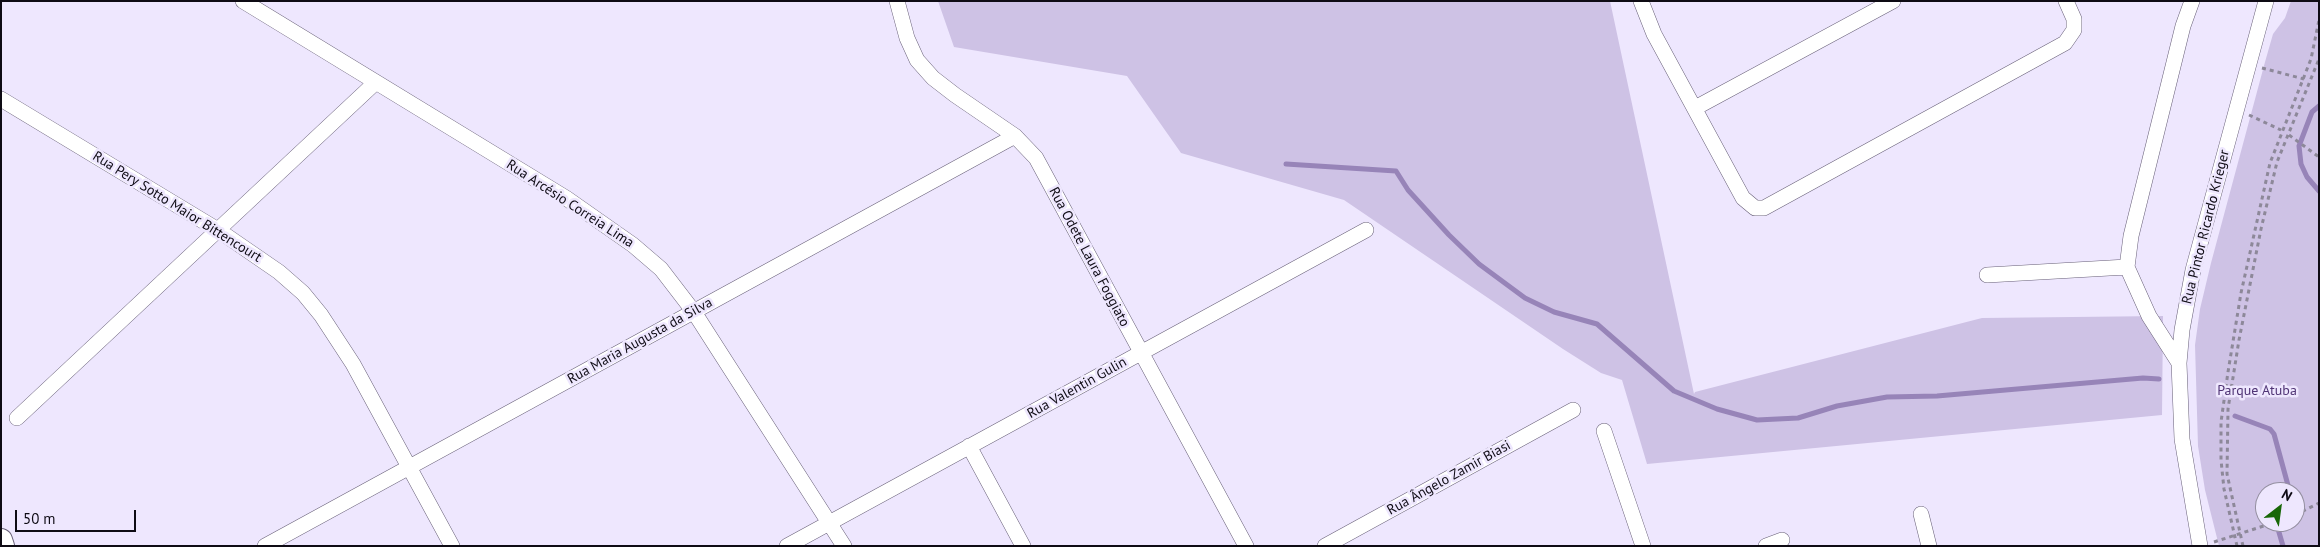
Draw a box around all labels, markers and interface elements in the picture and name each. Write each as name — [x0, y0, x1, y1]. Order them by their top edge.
street label: Rua Pery Sotto Maior Bittencourt — [89, 148, 265, 266]
street label: Rua Pintor Ricardo Krieger — [2179, 148, 2233, 306]
street label: Rua Arcésio Correia Lima — [503, 156, 637, 252]
street label: Rua Odete Laura Foggiato — [1045, 184, 1133, 330]
street label: Rua Maria Augusta da Silva — [565, 294, 715, 388]
street label: Rua Valentin Gulin — [1024, 354, 1130, 422]
park label: Parque Atuba — [2217, 383, 2297, 399]
street label: Rua Ângelo Zamir Biasi — [1384, 437, 1514, 519]
north arrow — [2255, 482, 2305, 532]
text: N — [2279, 485, 2295, 505]
scale bar — [18, 500, 139, 532]
text: 50 m — [23, 509, 56, 528]

